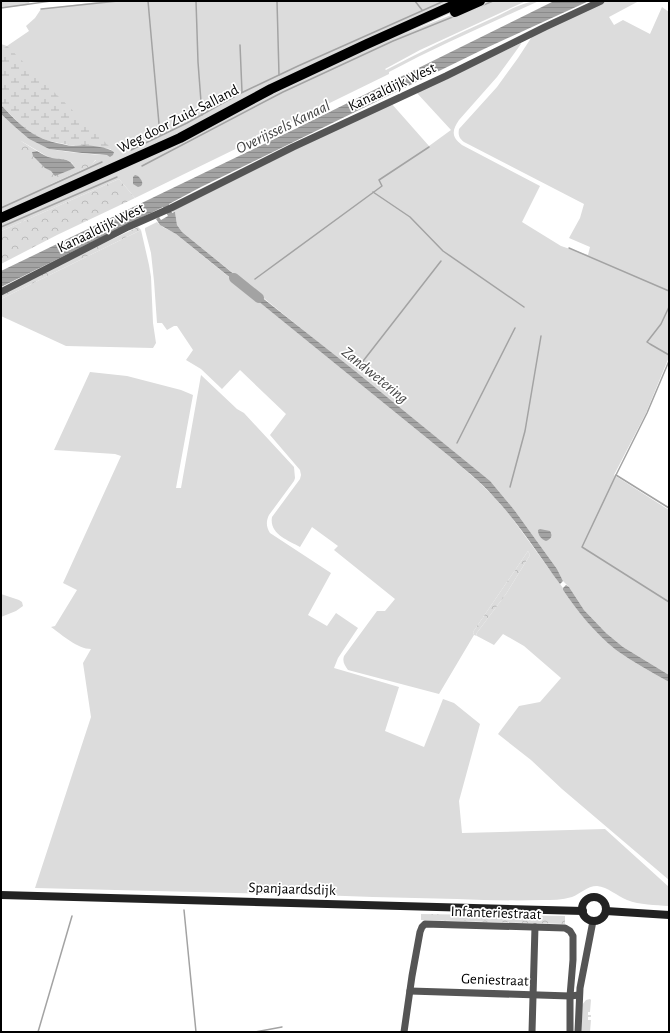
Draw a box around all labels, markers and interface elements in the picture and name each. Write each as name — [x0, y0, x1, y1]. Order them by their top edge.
street label: Kanaaldijk West — [346, 60, 438, 114]
street label: Weg door Zuid-Salland — [115, 82, 241, 156]
water label: Overijssels Kanaal — [233, 97, 333, 158]
street label: Kanaaldijk West — [55, 200, 147, 256]
water label: Zandwetering — [339, 344, 411, 406]
street label: Spanjaardsdijk — [248, 880, 336, 898]
street label: Infanteriestraat — [450, 904, 542, 922]
street label: Geniestraat — [461, 971, 529, 989]

